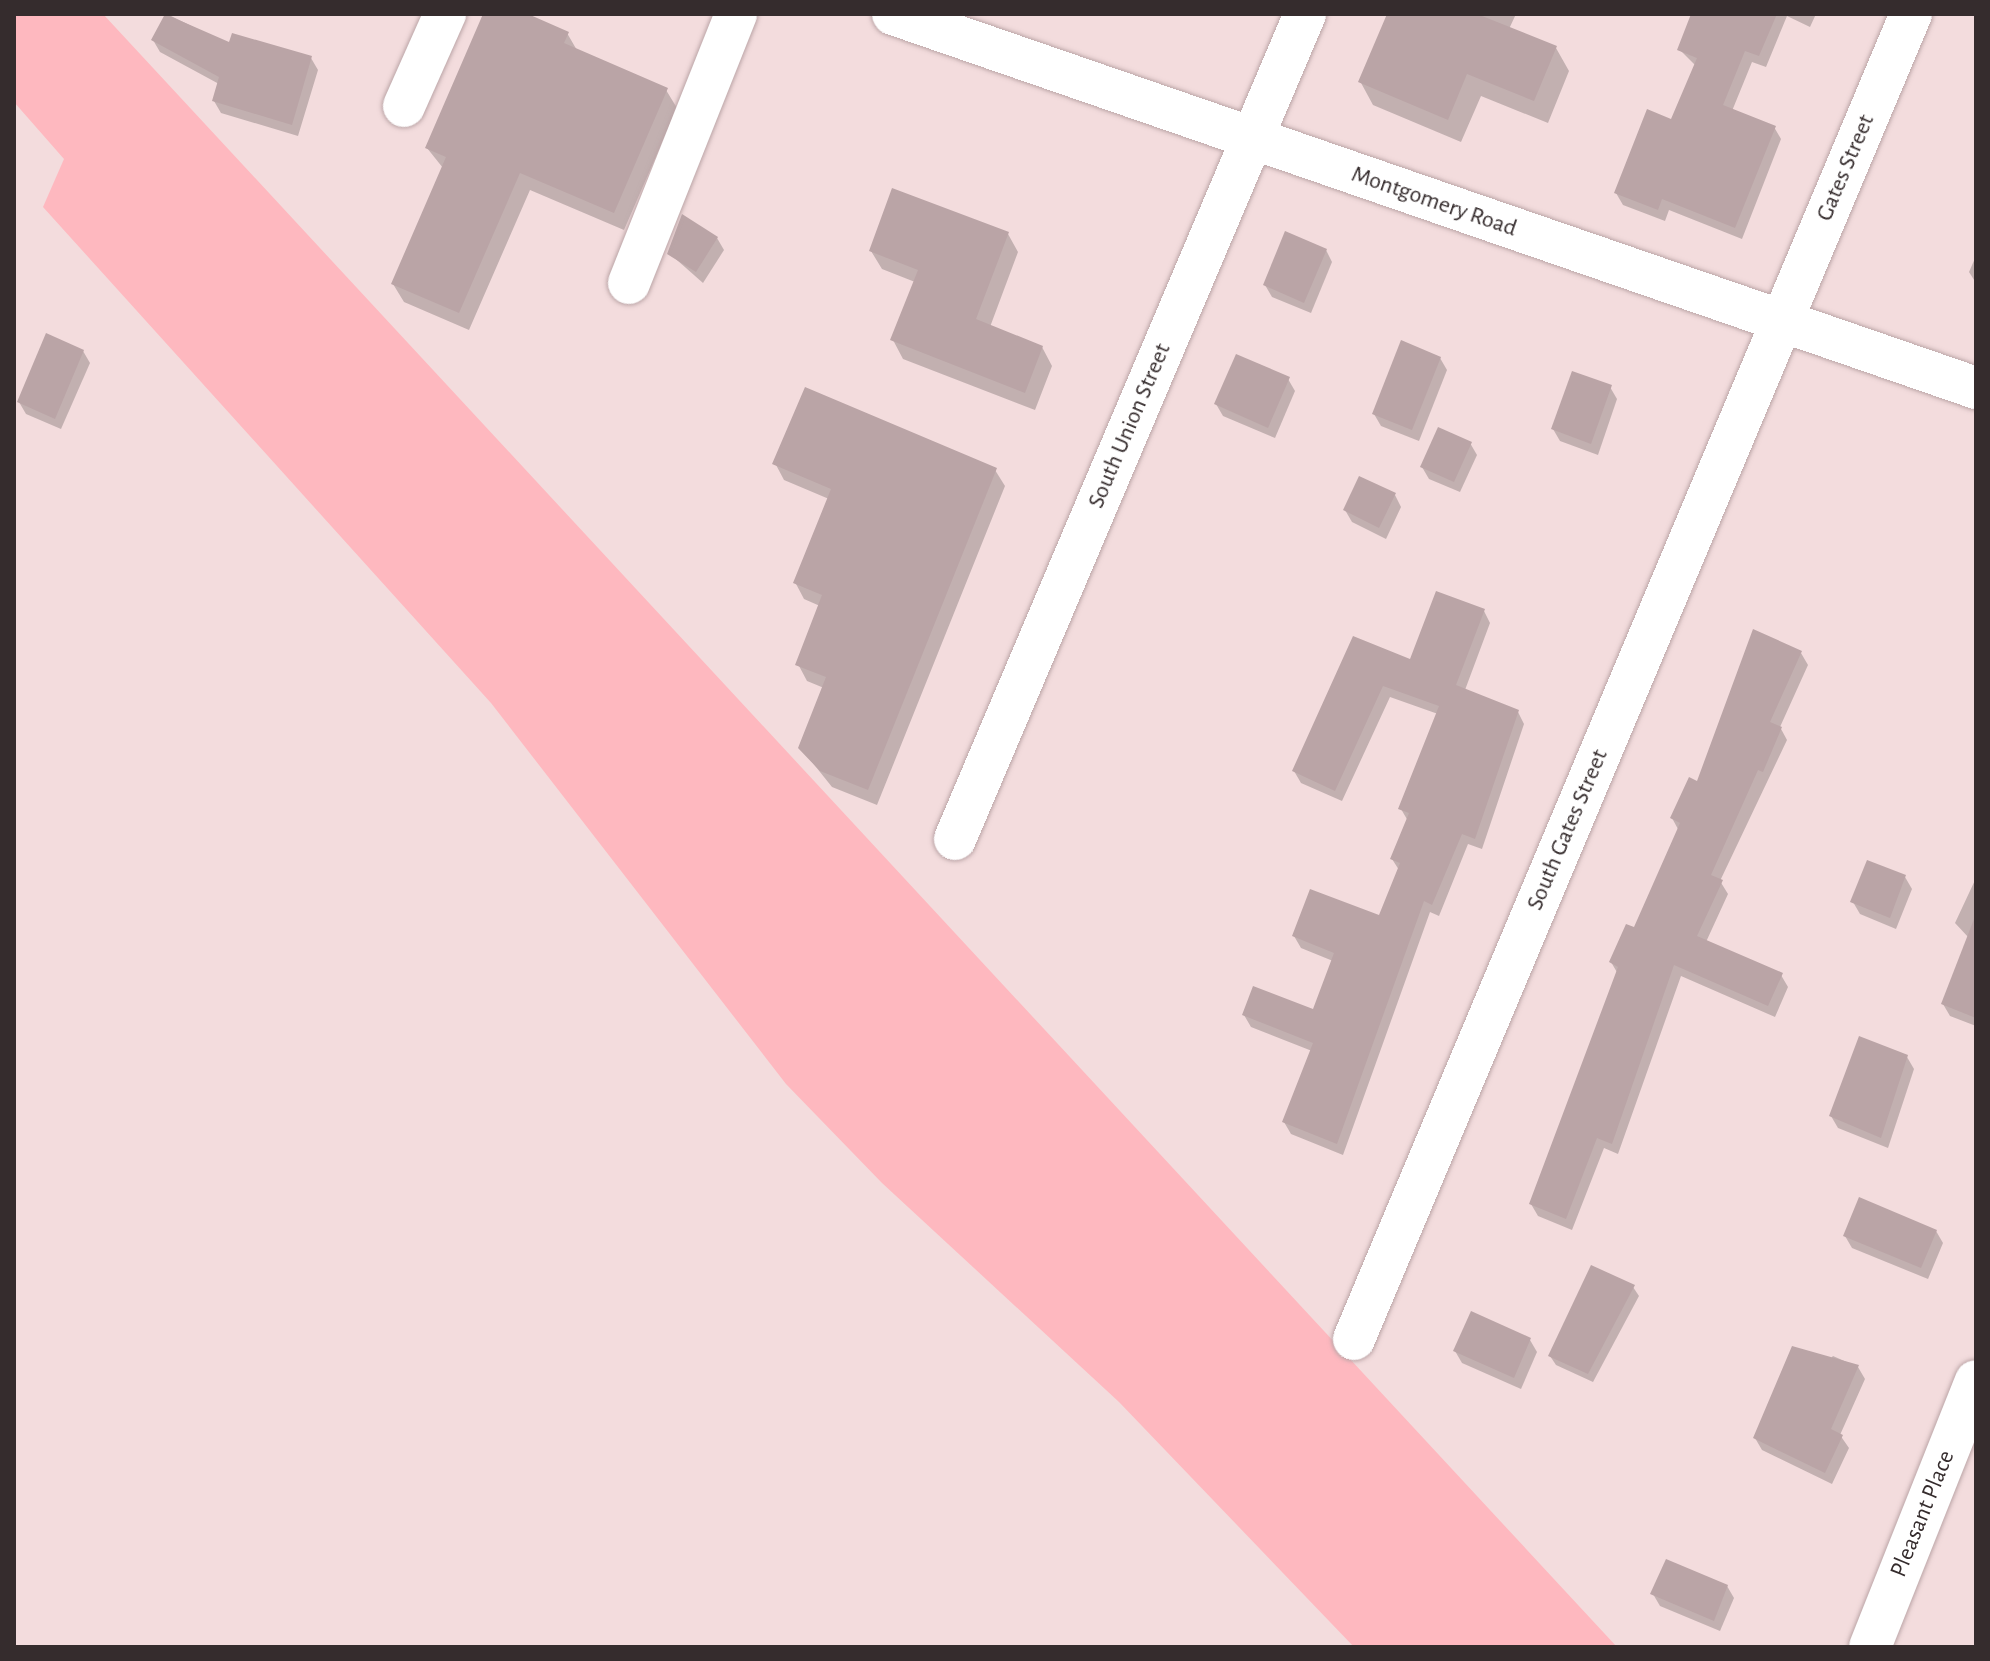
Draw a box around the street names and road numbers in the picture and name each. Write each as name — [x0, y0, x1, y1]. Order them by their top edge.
street label: Gates Street — [1811, 110, 1881, 226]
street label: Montgomery Road — [1348, 160, 1520, 244]
street label: South Union Street — [1082, 339, 1178, 513]
street label: South Gates Street — [1521, 745, 1615, 915]
street label: Pleasant Place — [1885, 1446, 1961, 1582]

